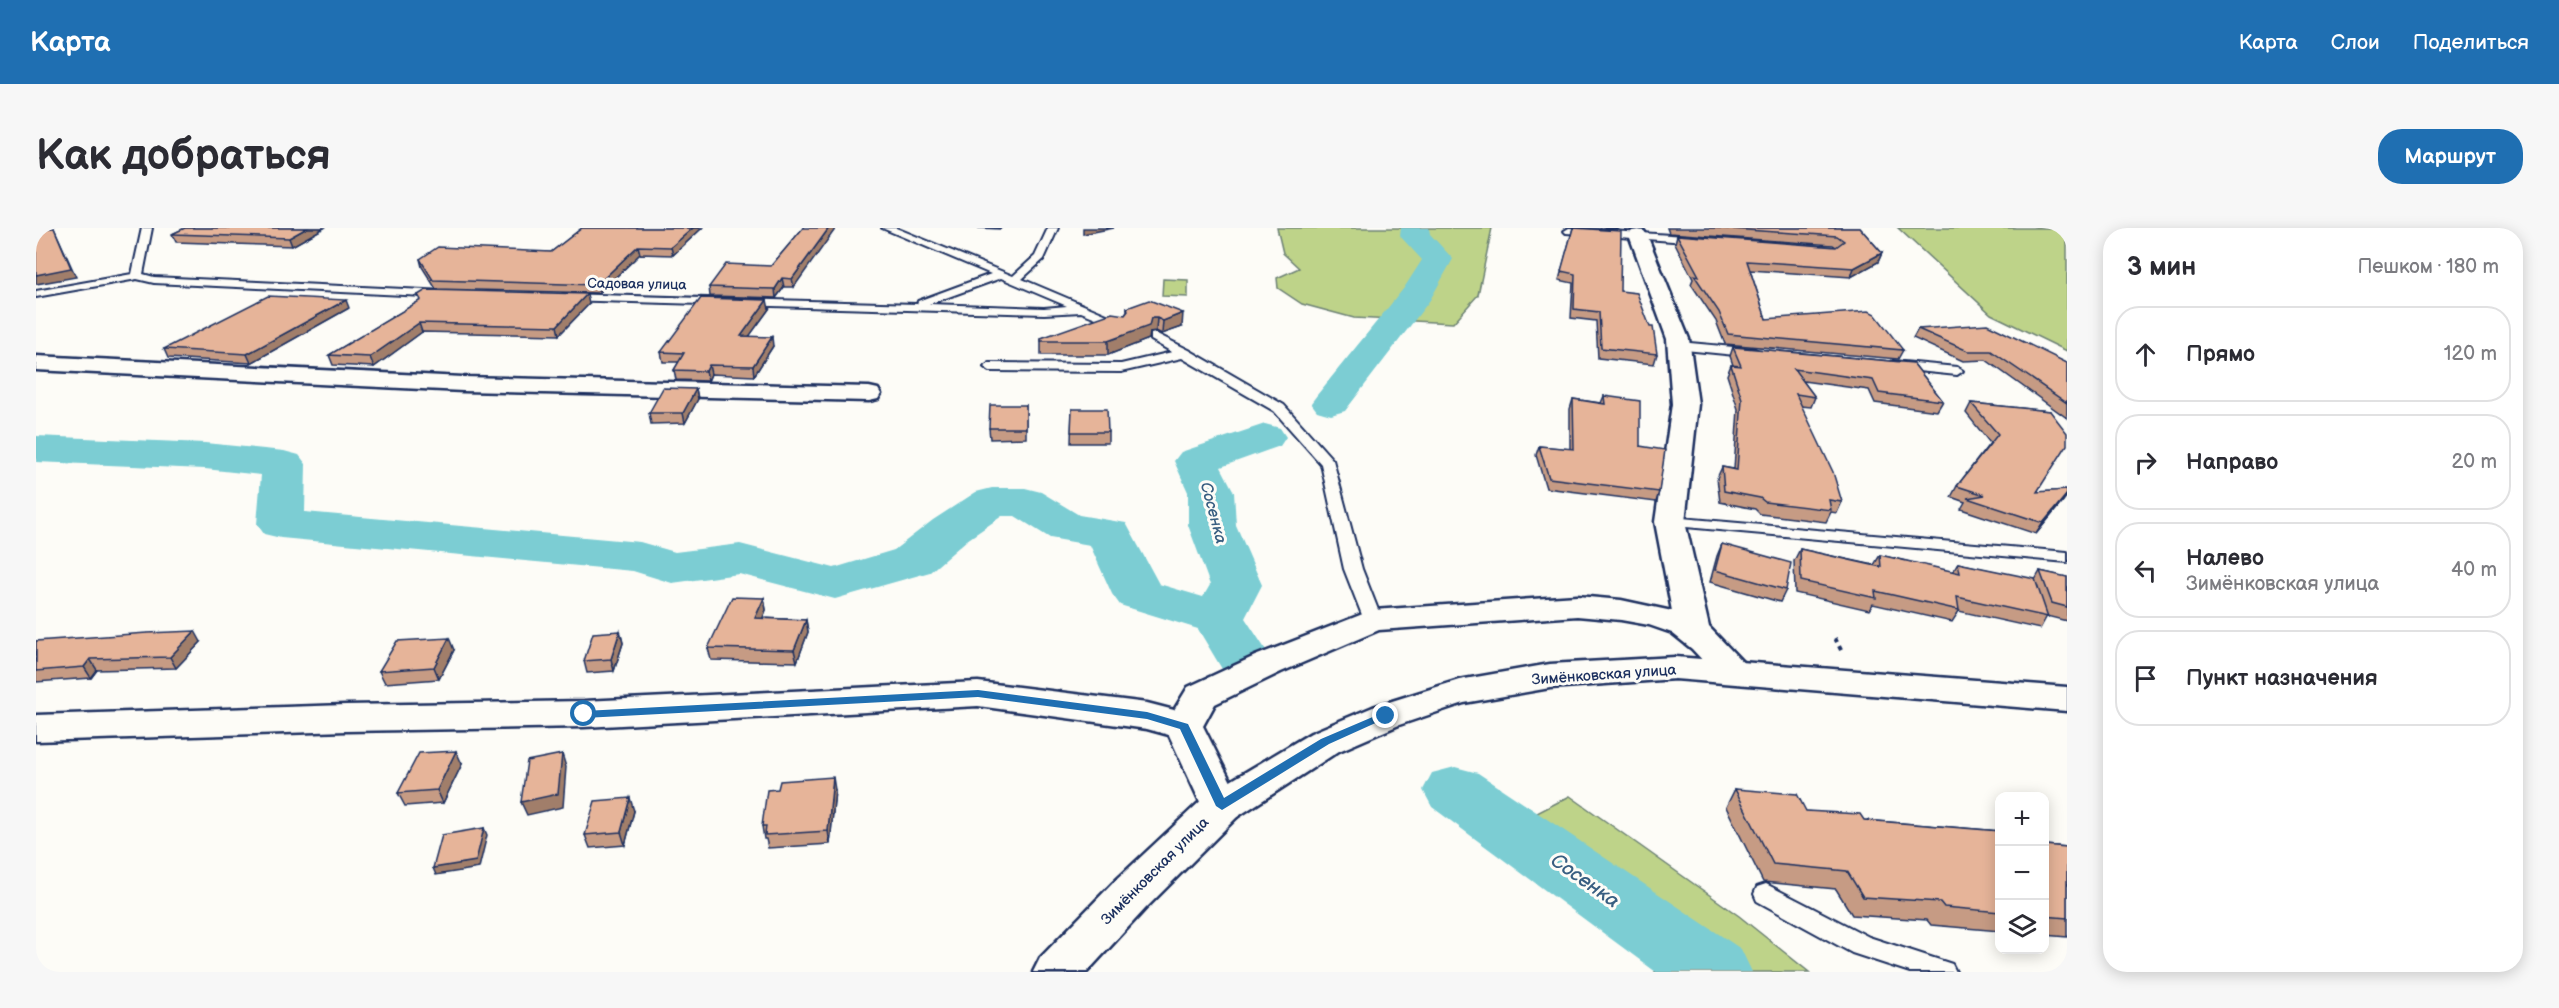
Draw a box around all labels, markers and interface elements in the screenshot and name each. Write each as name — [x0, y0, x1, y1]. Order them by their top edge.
text: Карта — [30, 26, 110, 59]
text: Карта — [2239, 30, 2298, 55]
text: Слои — [2331, 30, 2380, 55]
text: Поделиться — [2413, 30, 2529, 55]
button: Маршрут — [2378, 129, 2523, 184]
text: Как добраться — [36, 131, 331, 182]
text: 3 мин — [2127, 252, 2196, 283]
text: Пешком · 180 m — [2357, 255, 2499, 279]
street label: Садовая улица — [587, 275, 688, 293]
icon: ahead — [2129, 338, 2162, 371]
text: Прямо — [2186, 341, 2255, 368]
text: 120 m — [2444, 342, 2497, 366]
icon: right — [2129, 446, 2162, 479]
text: Направо — [2186, 449, 2278, 476]
text: 20 m — [2452, 450, 2497, 474]
water label: Сосенка — [1196, 480, 1230, 546]
text: Налево — [2186, 545, 2264, 572]
icon: left — [2129, 554, 2162, 587]
text: 40 m — [2451, 558, 2497, 582]
text: Зимёнковская улица — [2186, 572, 2379, 596]
street label: Зимёнковская улица — [1531, 660, 1677, 690]
icon: arrive — [2129, 662, 2162, 695]
text: Пункт назначения — [2186, 665, 2378, 692]
route start — [570, 700, 596, 726]
route end — [1372, 702, 1398, 728]
map controls — [1995, 792, 2049, 954]
button: + — [1995, 792, 2049, 846]
street label: Зимёнковская улица — [1097, 813, 1213, 929]
button: − — [1995, 846, 2049, 900]
water label: Сосенка — [1546, 849, 1624, 913]
button: layers — [1995, 900, 2049, 954]

